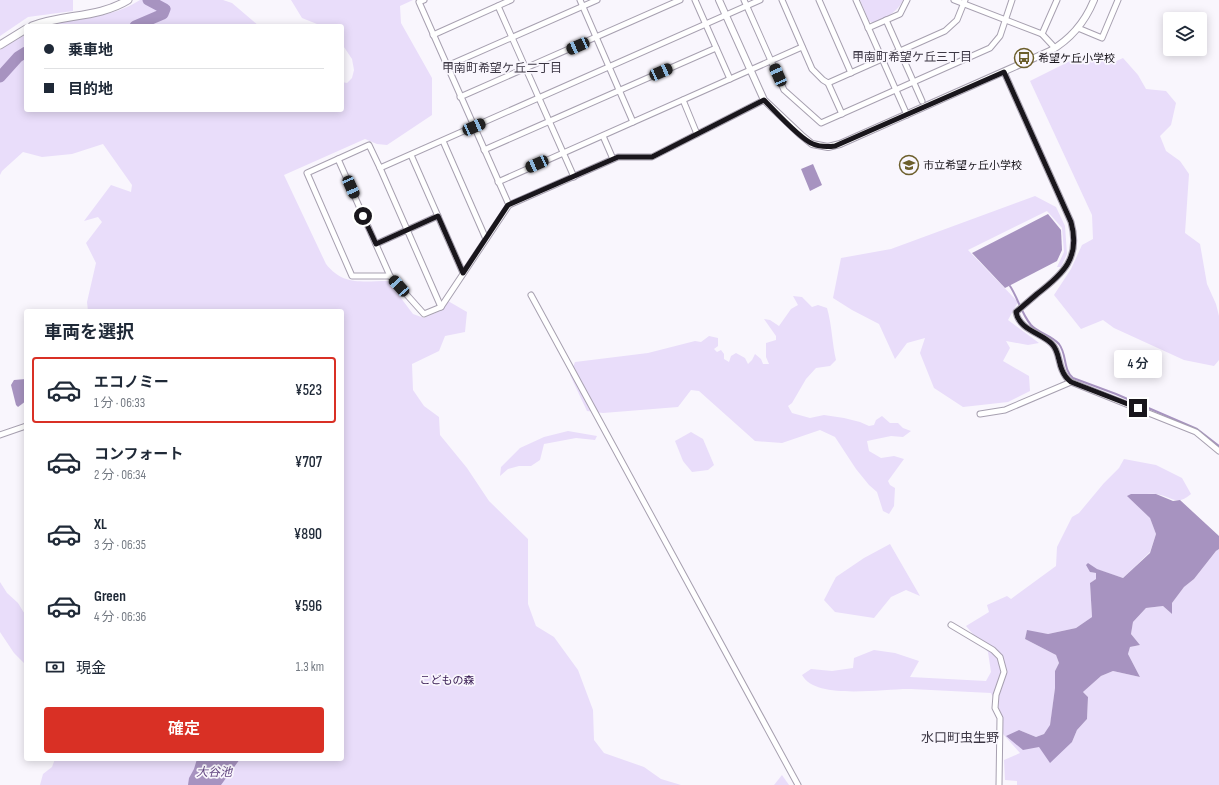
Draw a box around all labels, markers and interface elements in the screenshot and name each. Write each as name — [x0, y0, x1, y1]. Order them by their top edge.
map controls — [1163, 12, 1207, 56]
button: layers — [1163, 12, 1207, 56]
car — [565, 36, 591, 56]
text: 乗車地 — [68, 41, 113, 60]
bus stop icon: 希望ケ丘小学校 — [1013, 47, 1035, 69]
district label: 甲南町希望ケ丘三丁目 — [852, 50, 972, 65]
place label: 希望ケ丘小学校 — [1038, 52, 1115, 65]
district label: 甲南町希望ケ丘二丁目 — [442, 61, 562, 76]
car — [648, 62, 674, 82]
car — [768, 62, 788, 88]
text: 目的地 — [68, 80, 113, 99]
car — [461, 117, 487, 137]
car — [524, 154, 550, 174]
school or university icon: 市立希望ヶ丘小学校 — [898, 154, 920, 176]
place label: 市立希望ヶ丘小学校 — [923, 159, 1022, 172]
car — [341, 174, 361, 200]
route start — [354, 207, 372, 225]
car — [387, 273, 411, 299]
text: 車両を選択 — [44, 322, 134, 343]
callout: 4 分 — [1114, 350, 1162, 378]
text: 4 分 — [1128, 356, 1148, 372]
icon: car — [46, 372, 82, 408]
text: エコノミー — [94, 373, 169, 392]
text: ¥523 — [295, 381, 322, 400]
text: 1 分 · 06:33 — [94, 395, 145, 411]
route end — [1129, 399, 1147, 417]
icon: car — [46, 444, 82, 480]
text: コンフォート — [94, 445, 184, 464]
text: ¥707 — [295, 453, 322, 472]
text: 2 分 · 06:34 — [94, 467, 146, 483]
text: XL — [94, 515, 107, 534]
icon: car — [46, 516, 82, 552]
text: ¥890 — [294, 525, 322, 544]
text: 3 分 · 06:35 — [94, 537, 146, 553]
text: Green — [94, 587, 126, 606]
icon: car — [46, 588, 82, 624]
text: ¥596 — [294, 597, 322, 616]
text: 4 分 · 06:36 — [94, 609, 146, 625]
icon: cash — [44, 656, 66, 678]
text: 現金 — [76, 659, 106, 678]
text: 1.3 km — [296, 659, 324, 675]
park label: こどもの森 — [420, 674, 475, 687]
button: 確定 — [44, 707, 324, 753]
district label: 水口町虫生野 — [921, 730, 999, 746]
water label: 大谷池 — [196, 765, 233, 780]

